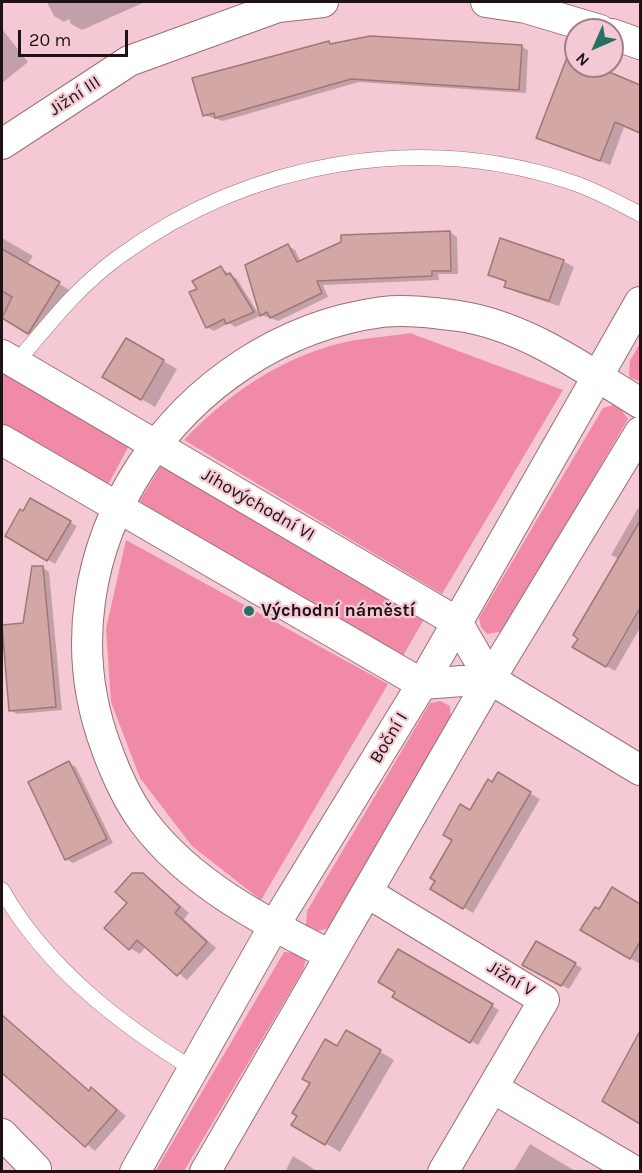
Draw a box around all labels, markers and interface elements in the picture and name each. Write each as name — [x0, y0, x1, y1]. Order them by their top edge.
scale bar — [21, 18, 130, 56]
north arrow — [564, 18, 624, 78]
text: 20 m — [29, 29, 71, 51]
text: N — [572, 49, 593, 70]
street label: Jižní III — [45, 71, 105, 121]
street label: Jihovýchodní VI — [198, 464, 318, 546]
place label: Východní náměstí — [261, 600, 415, 622]
marker: Východní náměstí — [242, 604, 256, 618]
street label: Boční I — [365, 708, 413, 768]
street label: Jižní V — [483, 956, 539, 1002]

